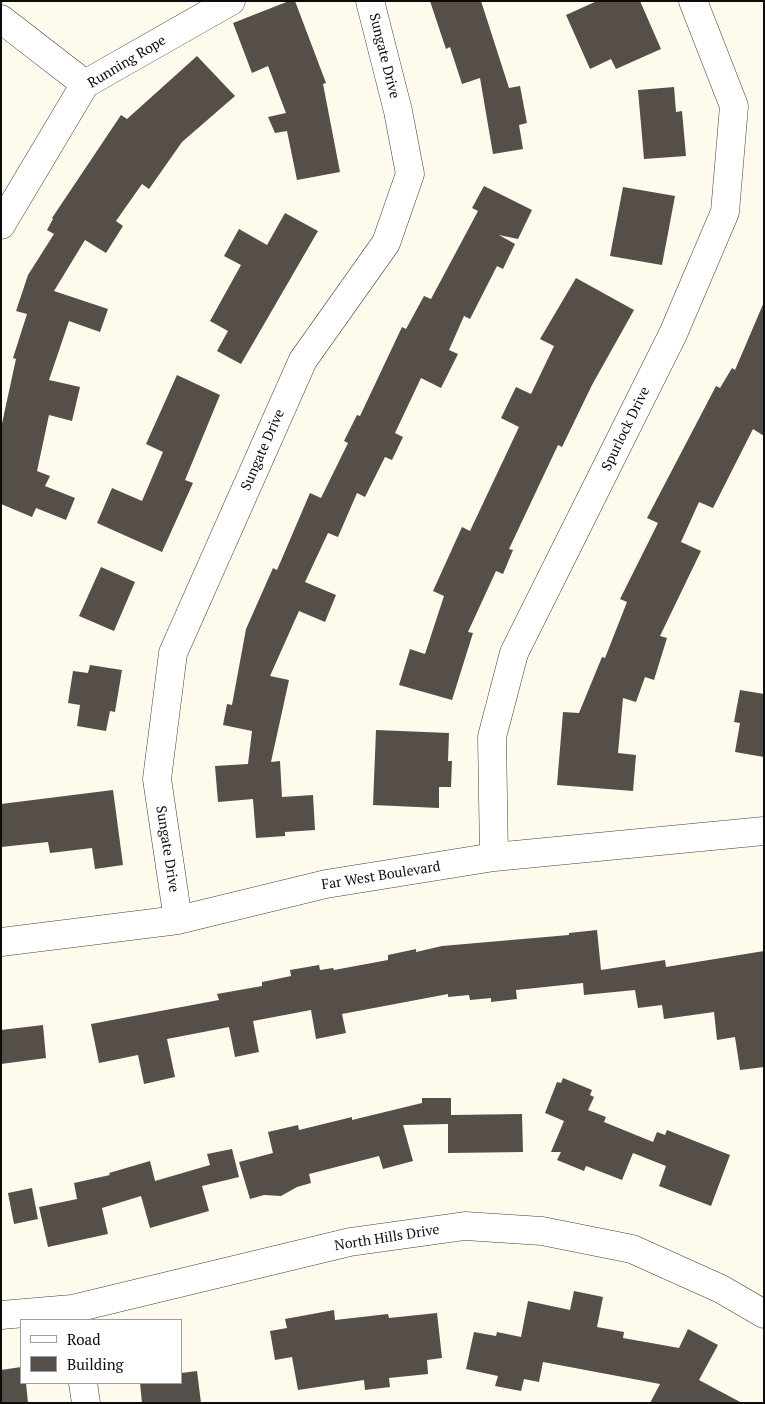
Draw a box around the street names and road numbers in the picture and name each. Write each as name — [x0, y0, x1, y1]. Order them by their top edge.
street label: Sungate Drive — [365, 12, 403, 100]
street label: Running Rope — [85, 32, 169, 92]
street label: Spurlock Drive — [598, 384, 654, 474]
street label: Sungate Drive — [238, 407, 288, 493]
street label: Sungate Drive — [152, 805, 182, 893]
street label: Far West Boulevard — [320, 858, 442, 894]
street label: North Hills Drive — [333, 1221, 441, 1255]

